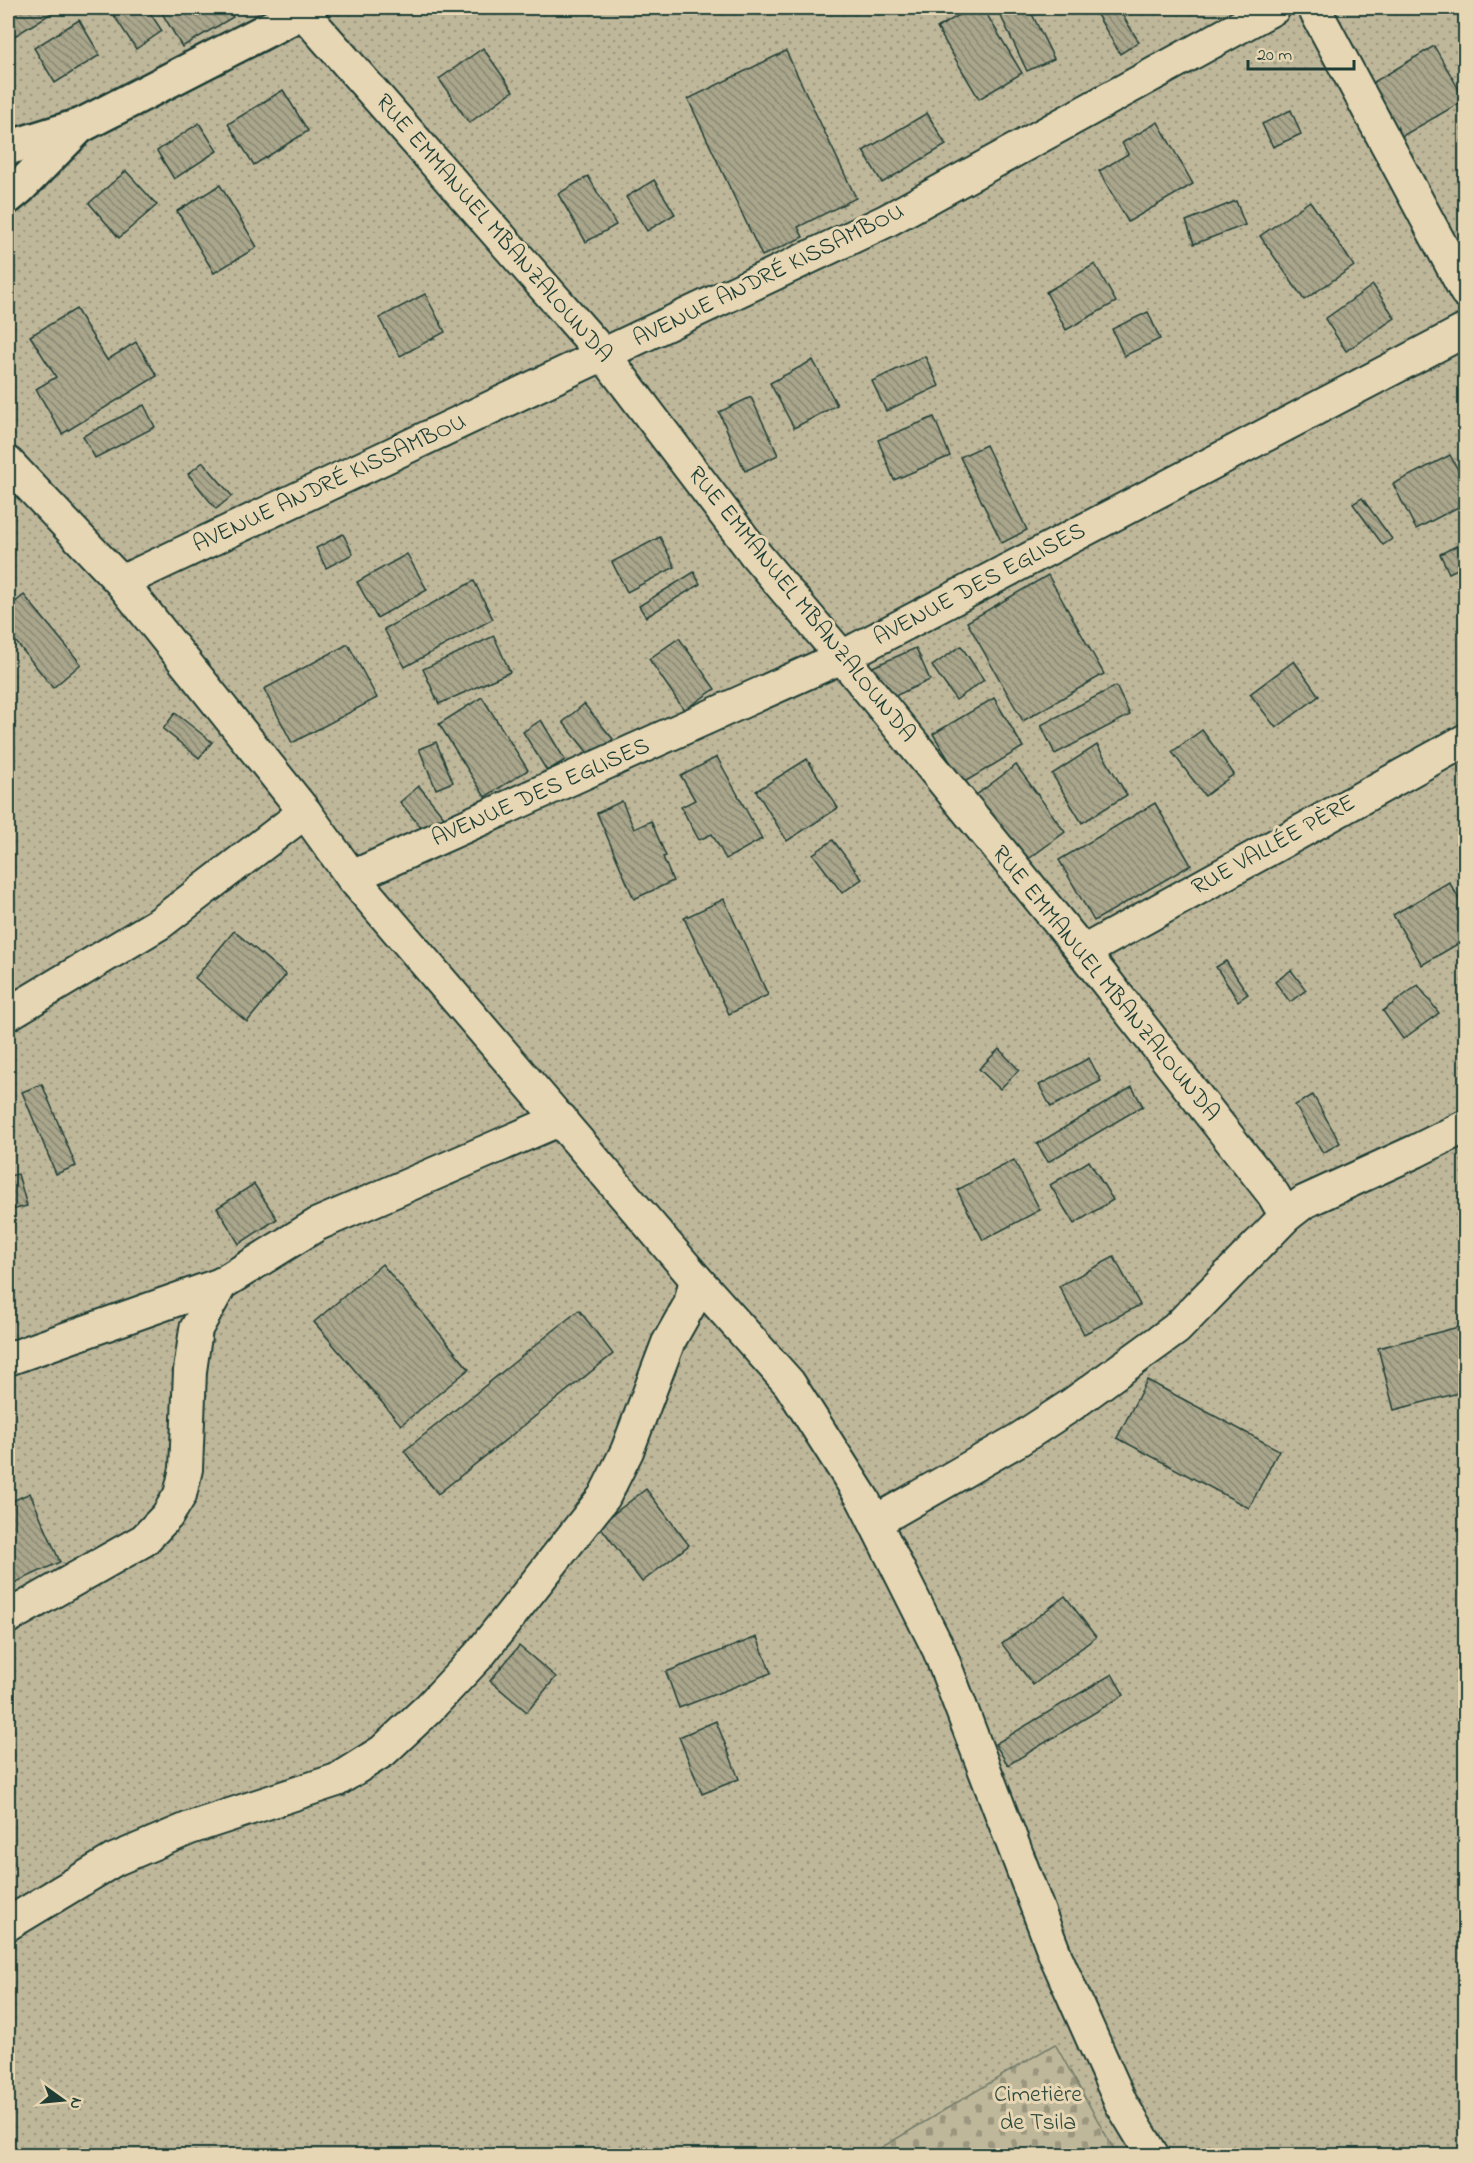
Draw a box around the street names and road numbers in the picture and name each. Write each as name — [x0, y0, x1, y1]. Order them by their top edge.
street label: RUE EMMANUEL MBANZALOUNDA — [366, 87, 620, 371]
street label: AVENUE ANDRÉ KISSAMBOU — [627, 195, 911, 357]
street label: AVENUE ANDRÉ KISSAMBOU — [188, 405, 472, 563]
street label: RUE EMMANUEL MBANZALOUNDA — [678, 459, 924, 751]
street label: AVENUE DES EGLISES — [868, 514, 1092, 656]
street label: AVENUE DES EGLISES — [426, 729, 656, 857]
street label: RUE VALLÉE PÈRE — [1186, 786, 1362, 906]
street label: RUE EMMANUEL MBANZALOUNDA — [982, 838, 1228, 1130]

